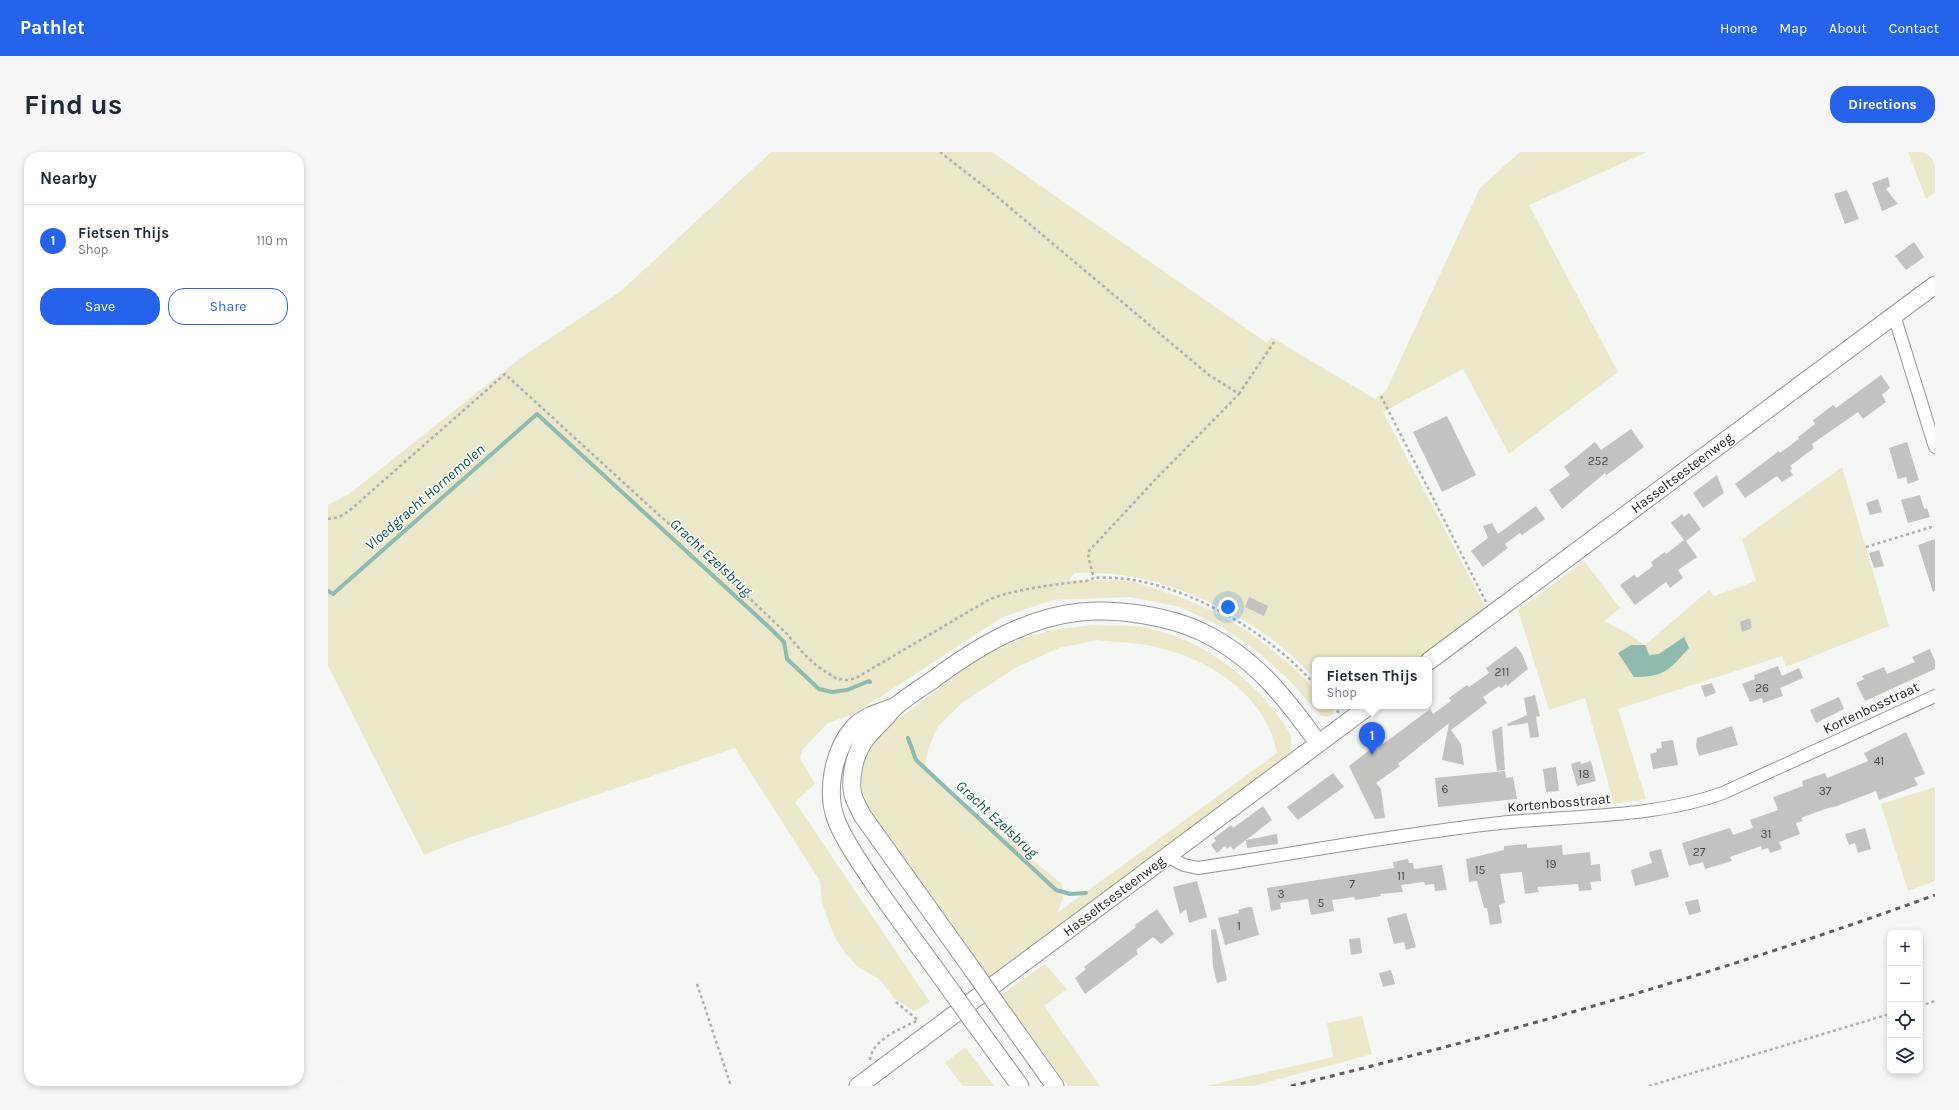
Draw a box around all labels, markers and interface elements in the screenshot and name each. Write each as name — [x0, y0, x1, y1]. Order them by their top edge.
text: Pathlet — [20, 17, 85, 39]
text: Home — [1720, 20, 1757, 37]
text: Map — [1779, 20, 1807, 37]
text: About — [1829, 20, 1867, 37]
text: Contact — [1889, 20, 1939, 37]
button: Directions — [1830, 86, 1935, 123]
text: Find us — [24, 88, 123, 121]
text: Nearby — [40, 168, 97, 188]
text: Fietsen Thijs — [78, 224, 169, 242]
text: 1 — [51, 233, 55, 248]
text: 110 m — [256, 233, 288, 248]
text: Shop — [78, 242, 108, 257]
button: Save — [40, 288, 160, 325]
button: Share — [168, 288, 288, 325]
street label: Hasseltsesteenweg — [1628, 429, 1736, 517]
water label: Vloedgracht Hornemolen — [361, 440, 489, 554]
house number: 252 — [1588, 454, 1608, 468]
water label: Gracht Ezelsbrug — [666, 514, 757, 600]
your location — [1218, 597, 1238, 617]
popup — [1312, 657, 1432, 709]
house number: 211 — [1495, 665, 1509, 679]
text: Fietsen Thijs — [1326, 667, 1418, 685]
street label: Kortenbosstraat — [1820, 678, 1922, 738]
house number: 26 — [1755, 681, 1769, 695]
text: Shop — [1326, 685, 1357, 700]
pin: 1 — [1359, 722, 1385, 755]
house number: 41 — [1874, 754, 1884, 768]
house number: 18 — [1578, 767, 1590, 781]
water label: Gracht Ezelsbrug — [952, 776, 1043, 862]
house number: 6 — [1442, 782, 1449, 796]
house number: 37 — [1819, 784, 1832, 798]
street label: Kortenbosstraat — [1507, 790, 1611, 816]
house number: 31 — [1760, 827, 1772, 841]
house number: 27 — [1693, 845, 1706, 859]
street label: Hasseltsesteenweg — [1060, 852, 1168, 940]
house number: 19 — [1546, 857, 1556, 871]
house number: 15 — [1475, 863, 1486, 877]
house number: 11 — [1397, 869, 1405, 883]
house number: 7 — [1349, 877, 1355, 891]
house number: 3 — [1277, 887, 1285, 901]
house number: 5 — [1318, 896, 1325, 910]
house number: 1 — [1237, 919, 1241, 933]
map controls — [1887, 930, 1923, 1074]
button: + — [1887, 930, 1923, 966]
button: − — [1887, 966, 1923, 1002]
button: locate — [1887, 1002, 1923, 1038]
button: layers — [1887, 1038, 1923, 1074]

